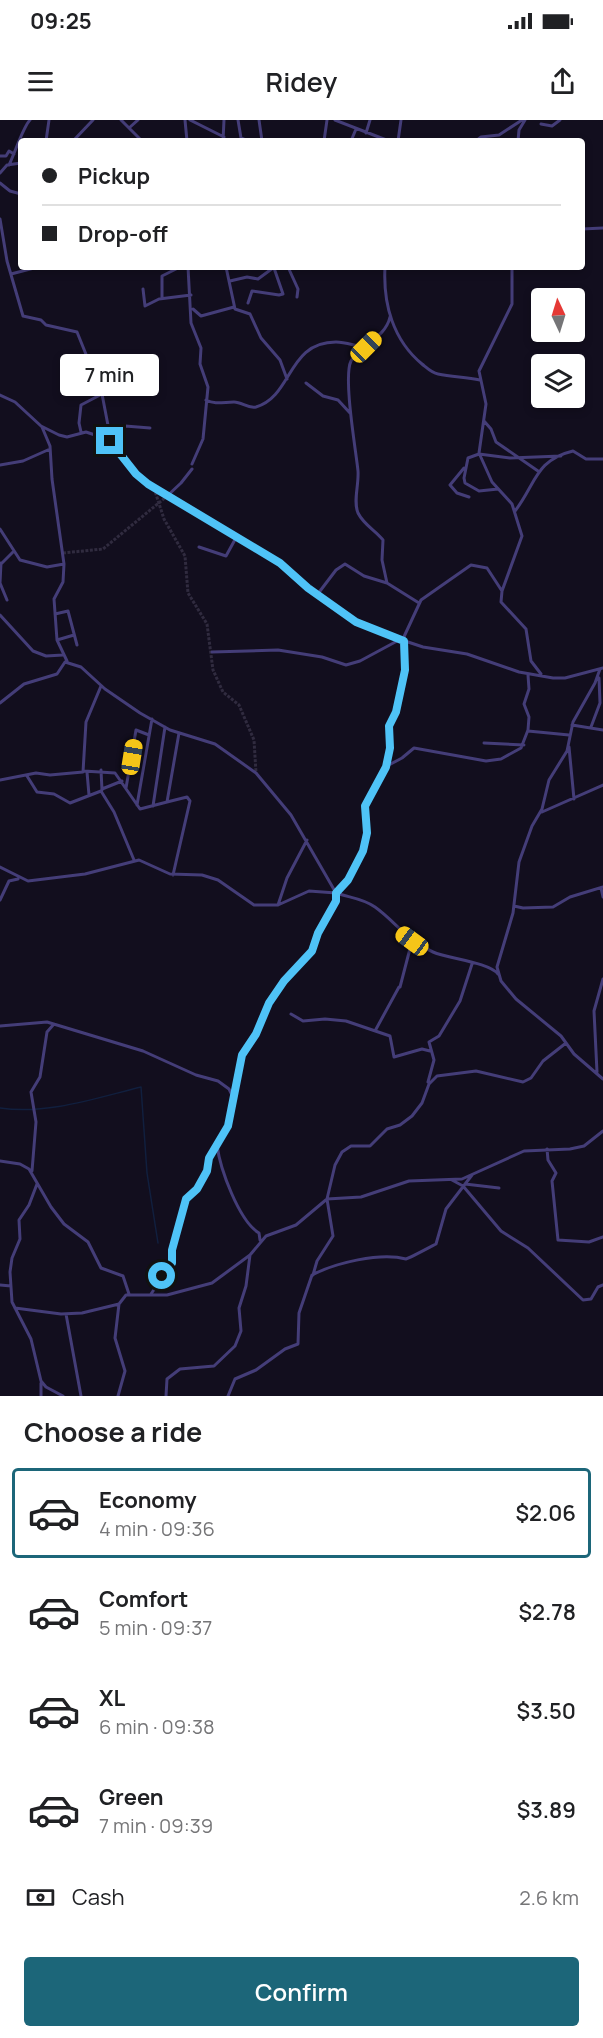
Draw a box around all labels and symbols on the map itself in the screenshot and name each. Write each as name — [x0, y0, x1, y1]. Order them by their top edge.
north arrow — [531, 288, 585, 342]
car — [347, 328, 385, 366]
callout: 7 min — [60, 354, 160, 396]
route end — [96, 427, 123, 454]
car — [120, 738, 144, 776]
car — [392, 923, 432, 959]
route start — [148, 1262, 175, 1289]

